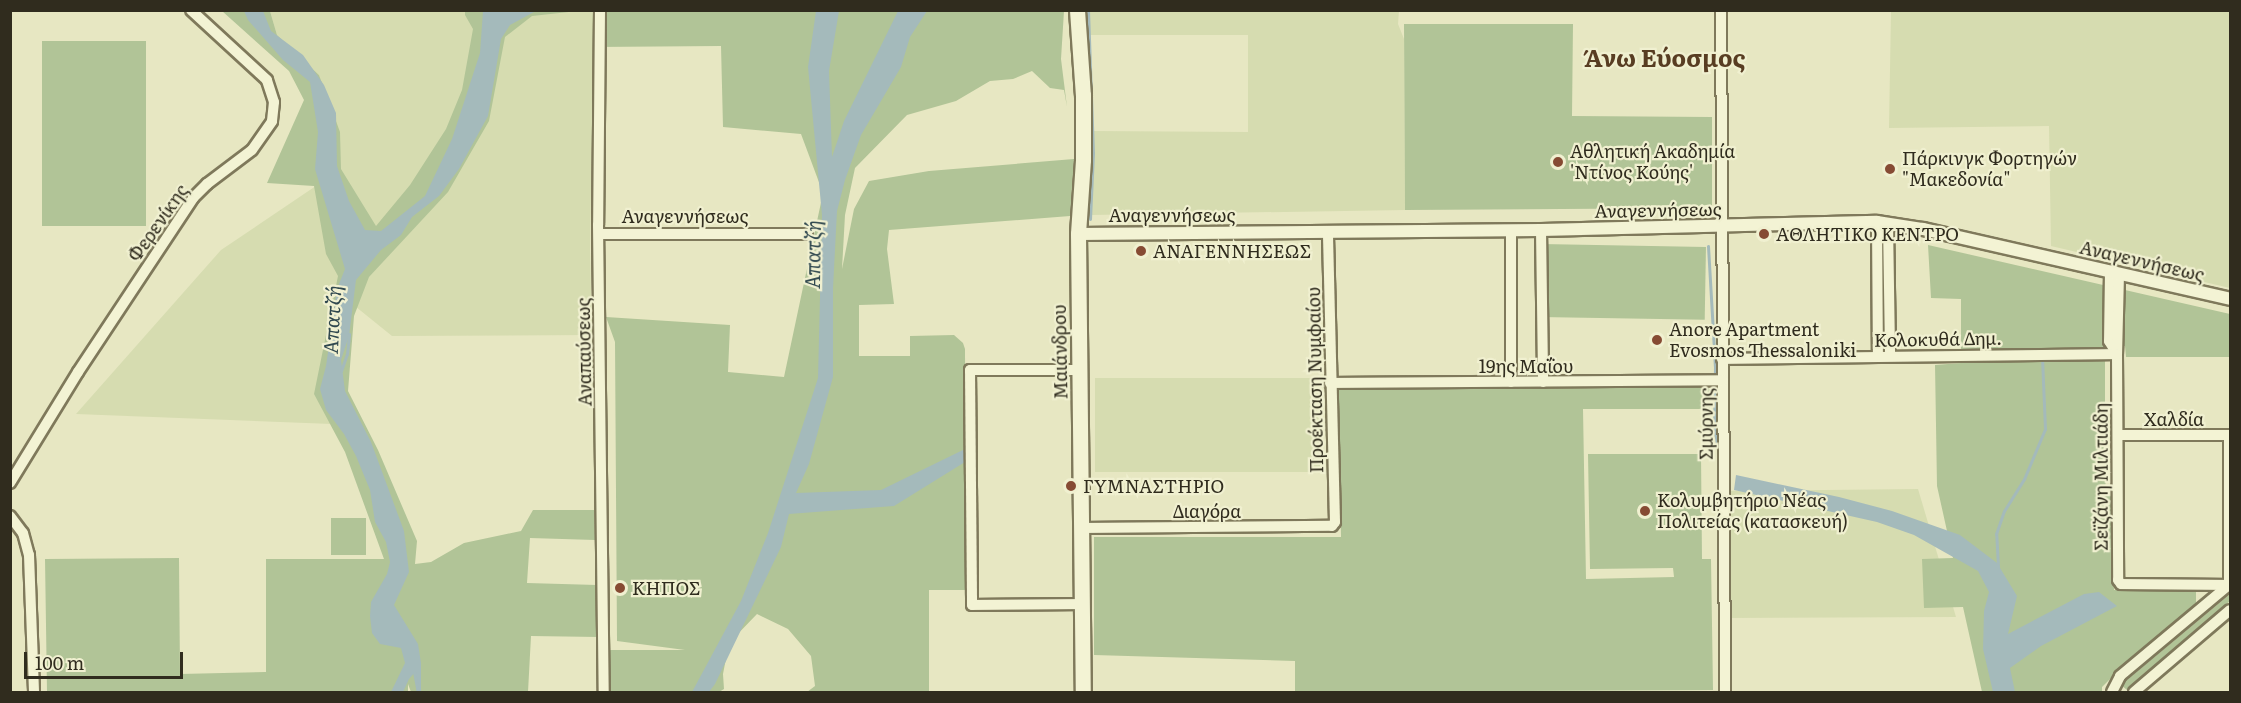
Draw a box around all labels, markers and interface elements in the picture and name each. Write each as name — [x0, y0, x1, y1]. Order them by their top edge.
district label: Άνω Εύοσμος — [1585, 43, 1745, 71]
place label: Αθλητική Ακαδημία 'Ντίνος Κούης' — [1570, 141, 1735, 184]
place label: Πάρκινγκ Φορτηγών "Μακεδονία" — [1902, 148, 2077, 190]
marker: Αθλητική Ακαδημία 'Ντίνος Κούης' — [1551, 155, 1565, 169]
marker: Πάρκινγκ Φορτηγών "Μακεδονία" — [1883, 162, 1897, 176]
street label: Φερενίκης — [123, 180, 193, 266]
street label: Αναγεννήσεως — [1594, 198, 1722, 222]
street label: Αναγεννήσεως — [1108, 204, 1236, 226]
street label: Αναγεννήσεως — [621, 205, 749, 227]
water label: Απατζή — [799, 221, 825, 289]
place label: ΑΘΛΗΤΙΚΟ ΚΕΝΤΡΟ — [1776, 223, 1959, 245]
marker: ΑΘΛΗΤΙΚΟ ΚΕΝΤΡΟ — [1757, 227, 1771, 241]
street label: Αναγεννήσεως — [2078, 236, 2206, 286]
place label: ΑΝΑΓΕΝΝΗΣΕΩΣ — [1153, 240, 1311, 262]
marker: ΑΝΑΓΕΝΝΗΣΕΩΣ — [1134, 244, 1148, 258]
water label: Απατζή — [317, 285, 345, 355]
street label: Προέκταση Νυμφαίου — [1303, 287, 1327, 473]
street label: Αναπαύσεως — [572, 297, 596, 407]
street label: Μαιάνδρου — [1048, 304, 1072, 400]
place label: Anore Apartment Evosmos Thessaloniki — [1669, 319, 1856, 362]
street label: Κολοκυθά Δημ. — [1874, 327, 2002, 351]
marker: Anore Apartment Evosmos Thessaloniki — [1650, 333, 1664, 347]
street label: 19ης Μαΐου — [1479, 355, 1573, 377]
street label: Σμύρνης — [1695, 388, 1717, 460]
street label: Σεϊζάνη Μιλτιάδη — [2090, 403, 2112, 551]
street label: Χαλδία — [2144, 408, 2204, 430]
place label: ΓΥΜΝΑΣΤΗΡΙΟ — [1083, 475, 1224, 497]
marker: ΓΥΜΝΑΣΤΗΡΙΟ — [1064, 479, 1078, 493]
place label: Κολυμβητήριο Νέας Πολιτείας (κατασκευή) — [1657, 490, 1848, 532]
street label: Διαγόρα — [1173, 500, 1241, 522]
marker: Κολυμβητήριο Νέας Πολιτείας (κατασκευή) — [1638, 504, 1652, 518]
place label: ΚΗΠΟΣ — [632, 577, 701, 599]
marker: ΚΗΠΟΣ — [613, 581, 627, 595]
scale bar — [27, 640, 186, 678]
text: 100 m — [35, 649, 84, 676]

